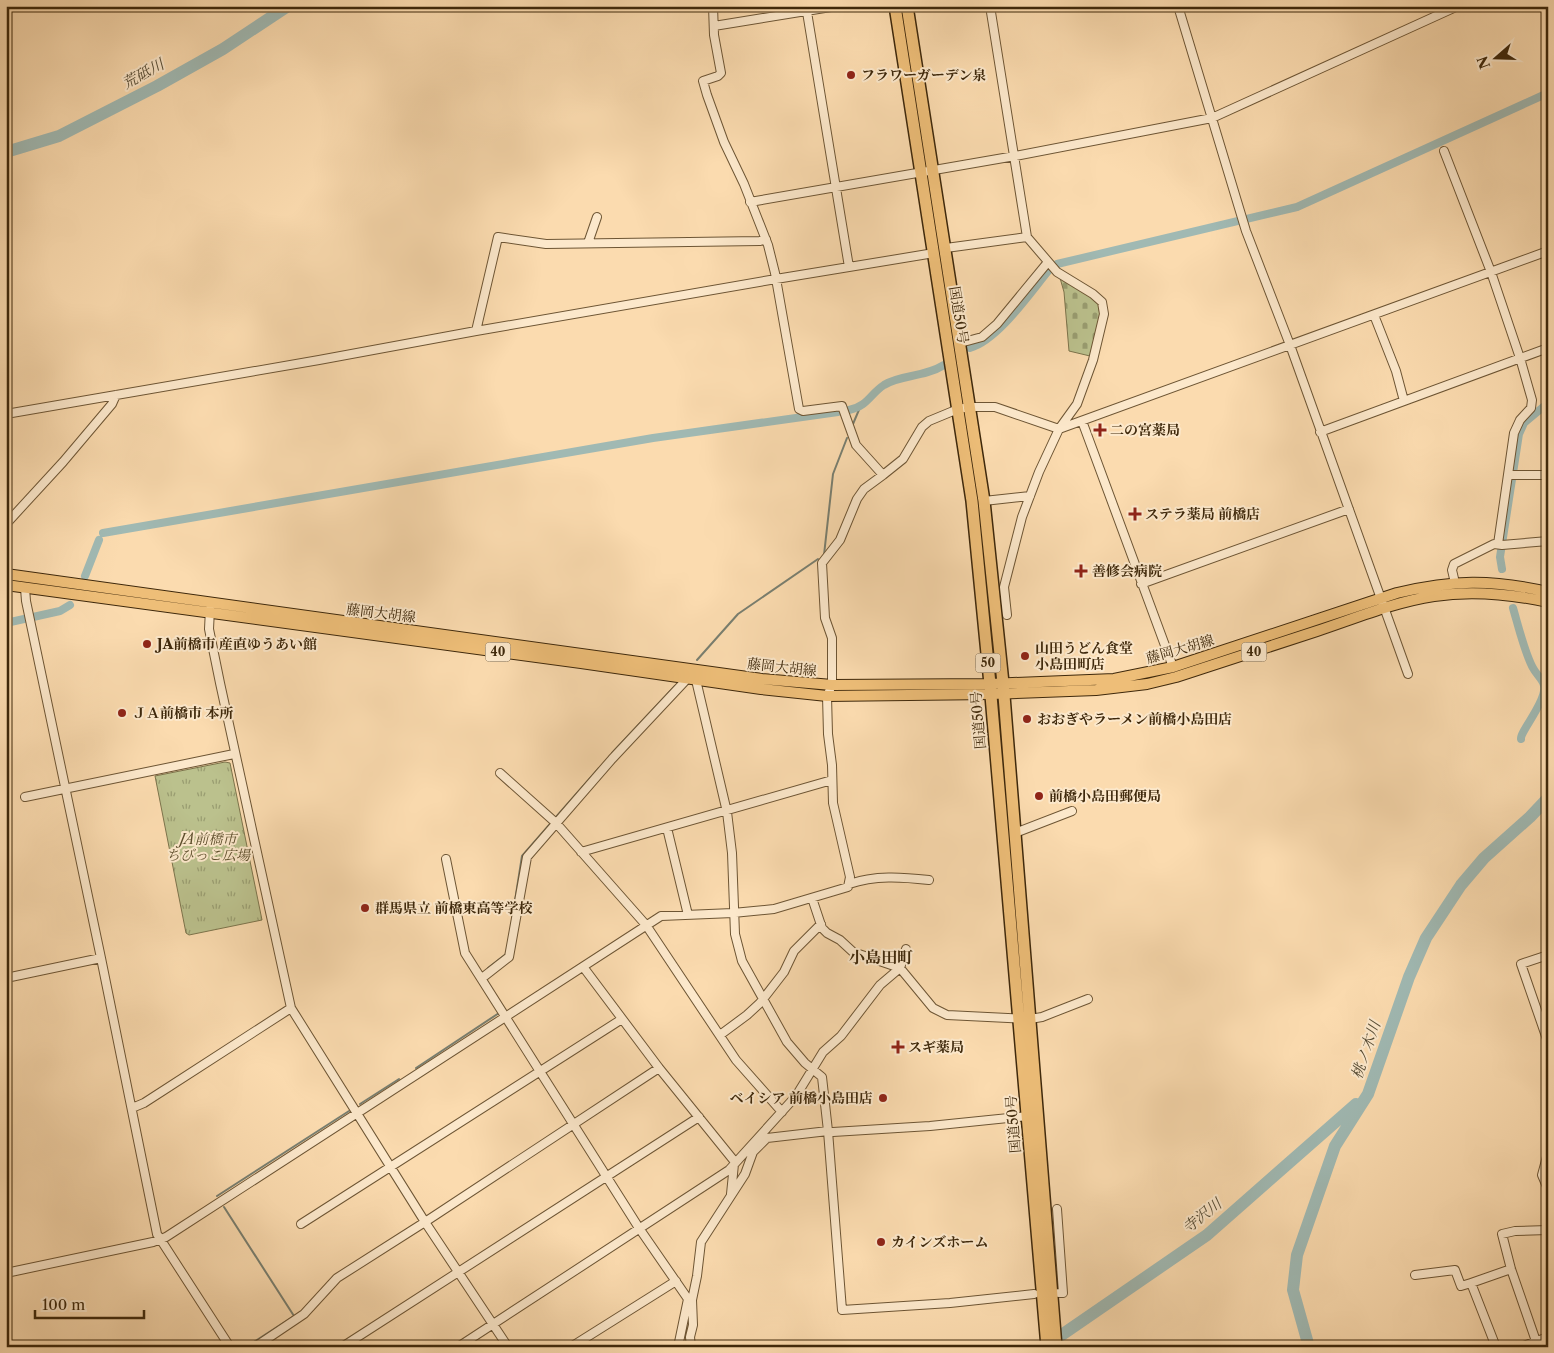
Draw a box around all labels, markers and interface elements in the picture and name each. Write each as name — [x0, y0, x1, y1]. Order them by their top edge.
north arrow — [1472, 32, 1522, 82]
water label: 荒砥川 — [118, 53, 169, 93]
text: N — [1473, 54, 1494, 71]
place label: フラワーガーデン泉 — [861, 66, 986, 84]
marker: フラワーガーデン泉 — [845, 69, 857, 81]
street label: 国道50号 — [946, 285, 972, 345]
place label: 二の宮薬局 — [1110, 421, 1180, 439]
marker: 二の宮薬局 — [1094, 424, 1106, 436]
place label: ステラ薬局 前橋店 — [1145, 505, 1260, 523]
marker: ステラ薬局 前橋店 — [1129, 508, 1141, 520]
place label: 善修会病院 — [1092, 562, 1162, 580]
marker: 善修会病院 — [1074, 564, 1088, 578]
street label: 藤岡大胡線 — [345, 600, 417, 626]
street label: 藤岡大胡線 — [1144, 631, 1216, 667]
place label: JA前橋市 産直ゆうあい館 — [154, 635, 317, 653]
marker: JA前橋市 産直ゆうあい館 — [141, 638, 153, 650]
place label: 山田うどん食堂 小島田町店 — [1035, 639, 1133, 673]
road number: 40 — [486, 642, 510, 662]
road number: 40 — [1242, 642, 1266, 662]
marker: 山田うどん食堂 小島田町店 — [1019, 650, 1031, 662]
street label: 藤岡大胡線 — [746, 654, 818, 680]
road number: 50 — [976, 654, 1000, 672]
street label: 国道50号 — [966, 690, 990, 750]
place label: ＪＡ前橋市 本所 — [132, 704, 234, 722]
marker: ＪＡ前橋市 本所 — [116, 707, 128, 719]
place label: おおぎやラーメン前橋小島田店 — [1037, 710, 1232, 728]
marker: おおぎやラーメン前橋小島田店 — [1021, 713, 1033, 725]
place label: 前橋小島田郵便局 — [1049, 787, 1161, 805]
marker: 前橋小島田郵便局 — [1033, 790, 1045, 802]
park label: JA前橋市 ちびっこ広場 — [166, 830, 252, 864]
place label: 群馬県立 前橋東高等学校 — [375, 899, 533, 917]
marker: 群馬県立 前橋東高等学校 — [359, 902, 371, 914]
district label: 小島田町 — [849, 947, 913, 967]
water label: 桃ノ木川 — [1347, 1016, 1385, 1081]
place label: スギ薬局 — [908, 1038, 964, 1056]
marker: スギ薬局 — [892, 1041, 904, 1053]
place label: ベイシア 前橋小島田店 — [729, 1089, 873, 1107]
marker: ベイシア 前橋小島田店 — [877, 1092, 889, 1104]
street label: 国道50号 — [1001, 1094, 1025, 1154]
water label: 寺沢川 — [1178, 1193, 1227, 1237]
place label: カインズホーム — [891, 1233, 988, 1251]
marker: カインズホーム — [875, 1236, 887, 1248]
scale bar — [35, 1288, 144, 1320]
text: 100 m — [42, 1295, 85, 1314]

